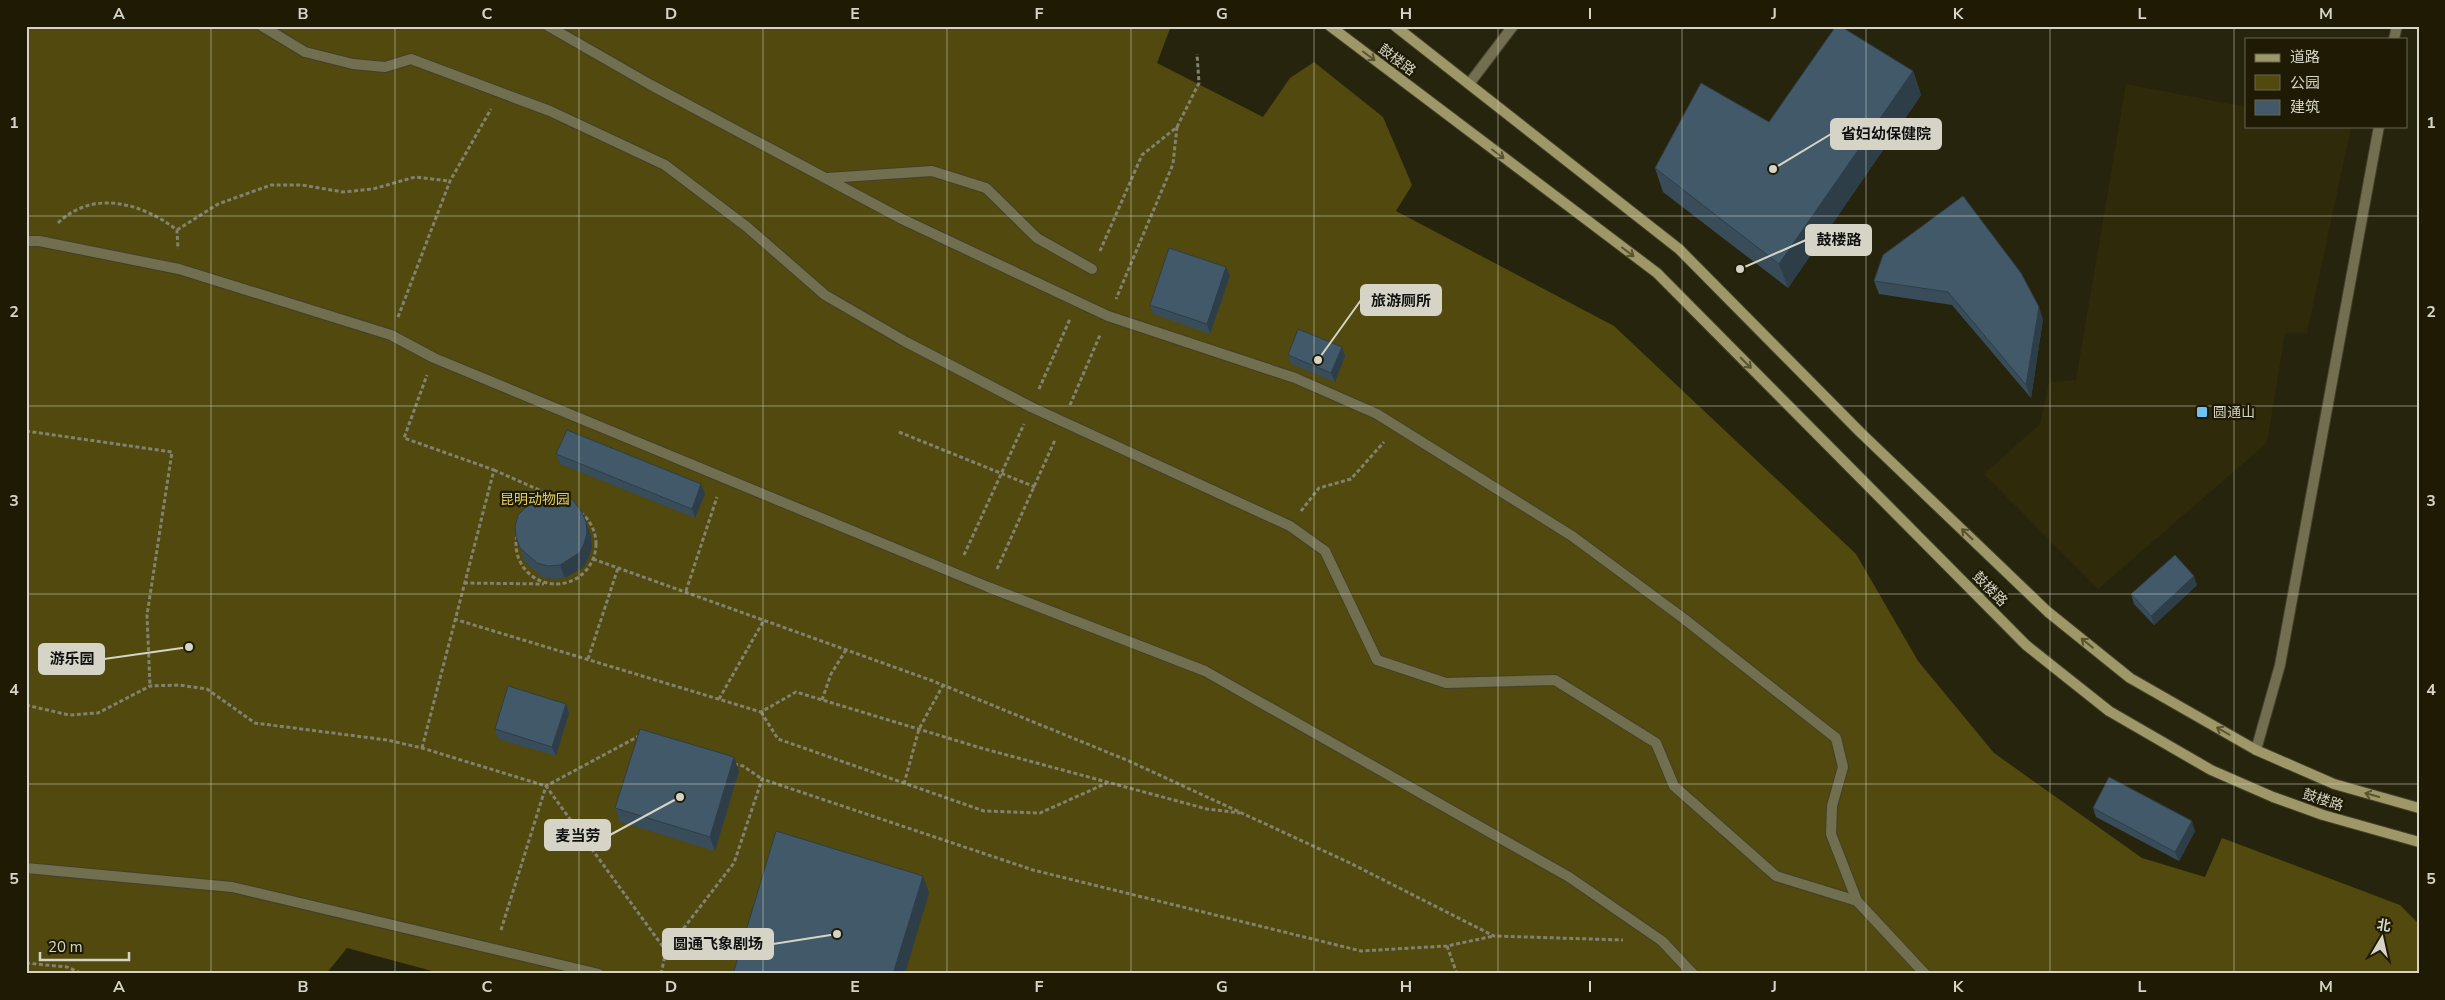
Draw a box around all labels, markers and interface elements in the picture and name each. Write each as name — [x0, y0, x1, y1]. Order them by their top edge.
text: A — [113, 3, 125, 25]
text: B — [297, 3, 309, 25]
text: C — [482, 3, 493, 25]
text: D — [665, 3, 677, 25]
text: E — [850, 3, 860, 25]
text: F — [1035, 3, 1044, 25]
text: G — [1216, 3, 1228, 25]
text: H — [1400, 3, 1412, 25]
text: I — [1588, 3, 1592, 25]
text: J — [1770, 3, 1777, 25]
text: K — [1953, 3, 1965, 25]
text: L — [2138, 3, 2147, 25]
text: M — [2319, 3, 2333, 25]
legend — [2245, 38, 2408, 128]
street label: 鼓楼路 — [1375, 40, 1419, 80]
text: 道路 — [2290, 47, 2320, 67]
one-way arrow — [1362, 51, 1376, 61]
text: 公园 — [2290, 73, 2320, 93]
text: 建筑 — [2290, 97, 2320, 117]
text: 1 — [9, 112, 19, 134]
text: 1 — [2426, 112, 2436, 134]
callout: 省妇幼保健院 — [1831, 119, 1941, 149]
text: 省妇幼保健院 — [1841, 124, 1931, 144]
one-way arrow — [1491, 148, 1504, 159]
callout: 鼓楼路 — [1806, 225, 1871, 255]
text: 鼓楼路 — [1816, 230, 1862, 250]
one-way arrow — [1621, 246, 1634, 257]
callout: 旅游厕所 — [1361, 285, 1441, 315]
text: 旅游厕所 — [1371, 291, 1431, 311]
text: 2 — [9, 301, 19, 323]
text: 2 — [2426, 301, 2436, 323]
one-way arrow — [1740, 357, 1752, 369]
place label: 圆通山 — [2213, 403, 2255, 422]
marker: 圆通山 — [2195, 405, 2209, 419]
text: 3 — [9, 490, 19, 512]
park label: 昆明动物园 — [500, 490, 570, 509]
text: 3 — [2426, 490, 2436, 512]
one-way arrow — [1960, 528, 1973, 540]
street label: 鼓楼路 — [1968, 567, 2012, 611]
one-way arrow — [2081, 638, 2094, 649]
callout: 游乐园 — [39, 644, 104, 674]
text: 游乐园 — [49, 649, 95, 669]
text: 4 — [9, 679, 19, 701]
text: 4 — [2426, 679, 2436, 701]
one-way arrow — [2216, 726, 2231, 736]
street label: 鼓楼路 — [2300, 784, 2346, 816]
one-way arrow — [2364, 790, 2380, 799]
callout: 麦当劳 — [545, 820, 610, 850]
text: 麦当劳 — [555, 826, 601, 846]
text: 5 — [9, 868, 19, 890]
text: 5 — [2426, 868, 2436, 890]
north arrow — [2358, 912, 2408, 962]
text: 北 — [2376, 915, 2392, 936]
callout: 圆通飞象剧场 — [663, 929, 773, 959]
scale bar — [40, 930, 129, 962]
text: 圆通飞象剧场 — [673, 934, 763, 954]
text: 20 m — [48, 937, 83, 957]
text: A — [113, 976, 125, 998]
text: B — [297, 976, 309, 998]
text: C — [482, 976, 493, 998]
text: D — [665, 976, 677, 998]
text: E — [850, 976, 860, 998]
text: F — [1035, 976, 1044, 998]
text: G — [1216, 976, 1228, 998]
text: H — [1400, 976, 1412, 998]
text: I — [1588, 976, 1592, 998]
text: J — [1770, 976, 1777, 998]
text: K — [1953, 976, 1965, 998]
text: L — [2138, 976, 2147, 998]
text: M — [2319, 976, 2333, 998]

